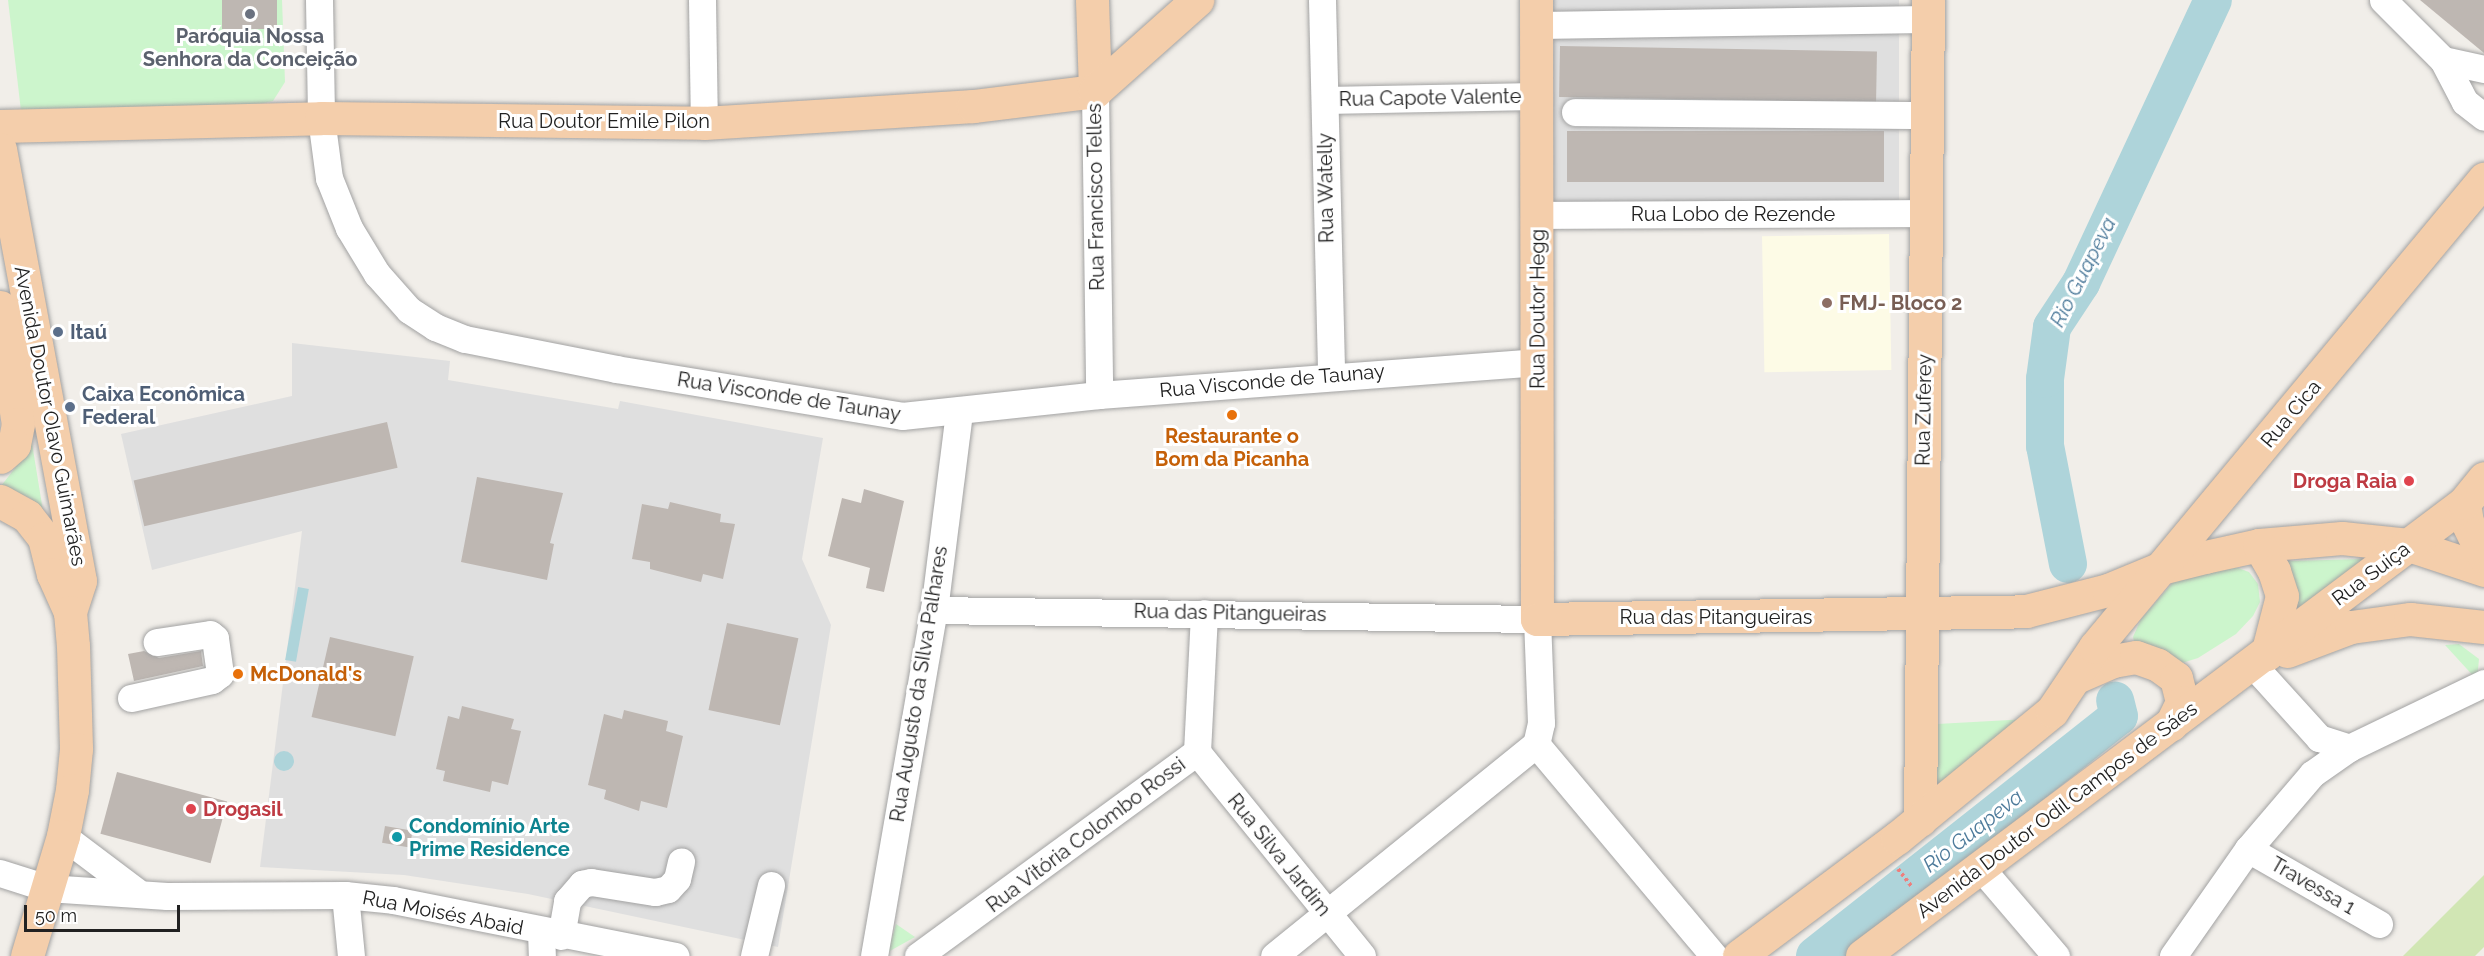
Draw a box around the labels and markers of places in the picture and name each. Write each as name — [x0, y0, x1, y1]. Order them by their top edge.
marker: Paróquia Nossa Senhora da Conceição — [243, 7, 257, 21]
place label: Paróquia Nossa Senhora da Conceição — [143, 24, 357, 71]
place label: FMJ- Bloco 2 — [1839, 291, 1962, 315]
marker: FMJ- Bloco 2 — [1820, 296, 1834, 310]
place label: Itaú — [70, 320, 107, 344]
marker: Itaú — [51, 325, 65, 339]
place label: Caixa Econômica Federal — [82, 383, 245, 430]
marker: Caixa Econômica Federal — [63, 400, 77, 414]
marker: Restaurante o Bom da Picanha — [1225, 408, 1239, 422]
place label: Restaurante o Bom da Picanha — [1155, 424, 1309, 471]
place label: Droga Raia — [2293, 469, 2397, 493]
marker: Droga Raia — [2402, 474, 2416, 488]
place label: McDonald's — [250, 662, 362, 686]
marker: McDonald's — [231, 667, 245, 681]
place label: Drogasil — [203, 797, 282, 821]
marker: Drogasil — [184, 802, 198, 816]
place label: Condomínio Arte Prime Residence — [409, 814, 570, 861]
marker: Condomínio Arte Prime Residence — [390, 830, 404, 844]

